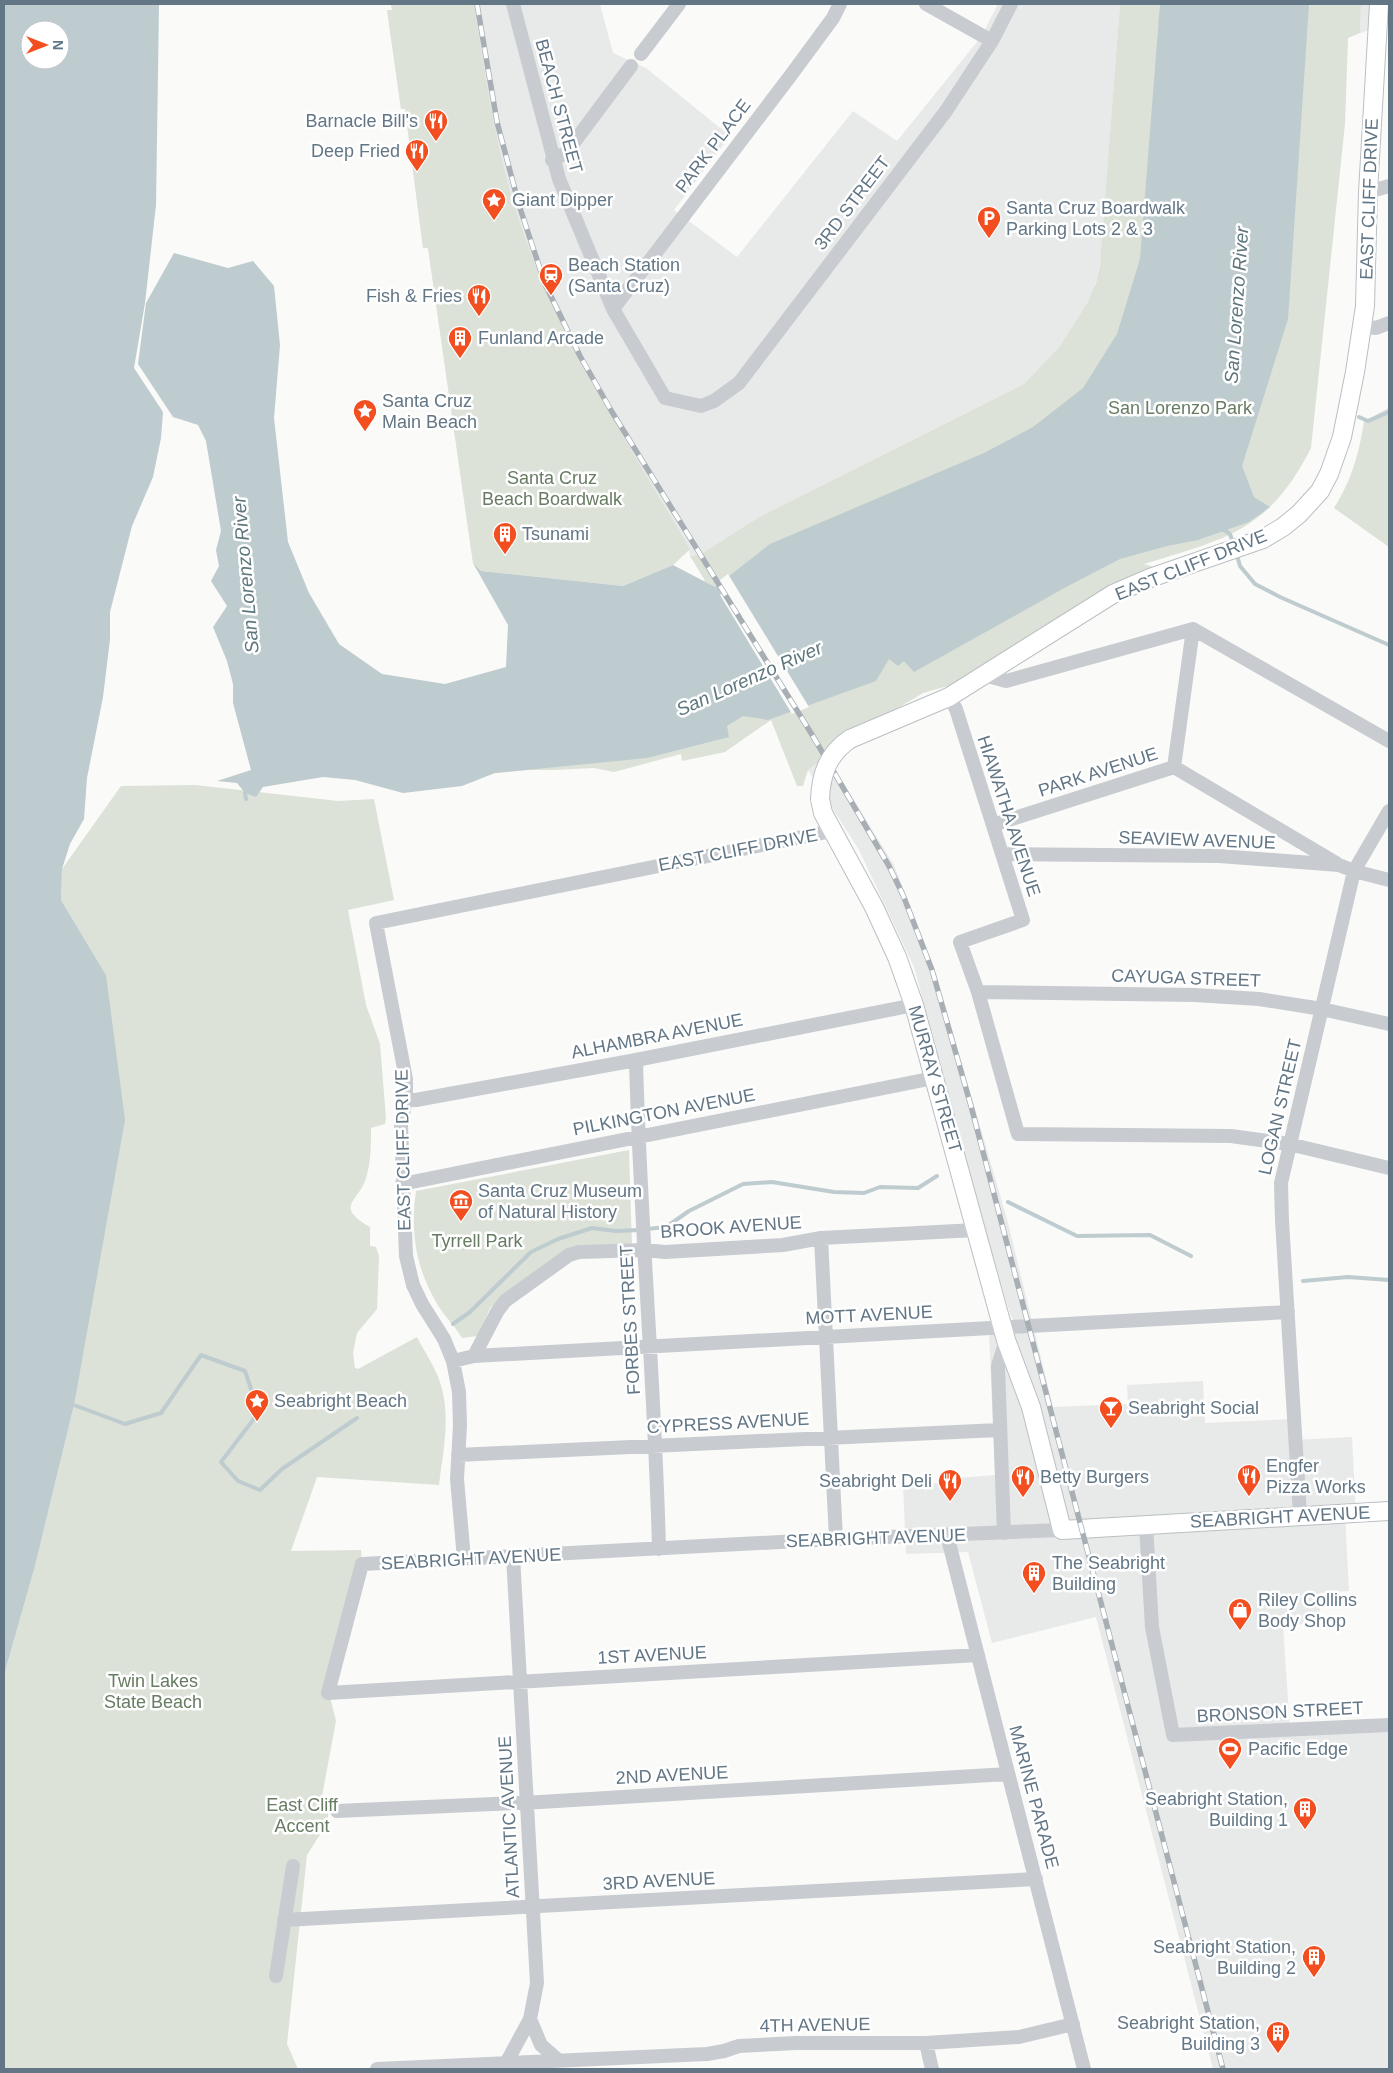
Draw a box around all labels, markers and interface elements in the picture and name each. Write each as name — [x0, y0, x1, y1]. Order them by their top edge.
north arrow — [20, 20, 70, 70]
street label: BEACH STREET — [531, 37, 587, 175]
text: N — [50, 40, 66, 50]
street label: PARK PLACE — [671, 95, 755, 197]
restaurant icon: Barnacle Bill's — [423, 108, 449, 142]
place label: Barnacle Bill's — [306, 111, 418, 131]
street label: EAST CLIFF DRIVE — [1356, 118, 1382, 280]
restaurant icon: Deep Fried — [404, 138, 430, 172]
place label: Deep Fried — [311, 141, 400, 161]
street label: 3RD STREET — [810, 152, 894, 254]
place icon: Giant Dipper — [481, 187, 507, 221]
place label: Giant Dipper — [512, 190, 613, 210]
place label: Santa Cruz Boardwalk Parking Lots 2 & 3 — [1006, 198, 1186, 239]
parking icon: Santa Cruz Boardwalk Parking Lots 2 & 3 — [976, 205, 1002, 239]
water label: San Lorenzo River — [1221, 225, 1253, 384]
place label: Beach Station (Santa Cruz) — [568, 255, 680, 296]
station icon: Beach Station (Santa Cruz) — [538, 262, 564, 296]
restaurant icon: Fish & Fries — [466, 283, 492, 317]
place label: Fish & Fries — [366, 286, 462, 306]
building icon: Funland Arcade — [447, 325, 473, 359]
place label: Funland Arcade — [478, 328, 604, 348]
place label: Santa Cruz Main Beach — [382, 391, 477, 432]
place icon: Santa Cruz Main Beach — [352, 398, 378, 432]
park label: San Lorenzo Park — [1108, 398, 1253, 418]
park label: Santa Cruz Beach Boardwalk — [482, 468, 623, 509]
water label: San Lorenzo River — [228, 495, 263, 654]
building icon: Tsunami — [492, 521, 518, 555]
place label: Tsunami — [522, 524, 589, 544]
street label: EAST CLIFF DRIVE — [1112, 525, 1270, 605]
water label: San Lorenzo River — [673, 637, 826, 720]
street label: HIAWATHA AVENUE — [974, 733, 1044, 899]
street label: PARK AVENUE — [1036, 743, 1160, 801]
street label: EAST CLIFF DRIVE — [657, 825, 819, 875]
street label: SEAVIEW AVENUE — [1118, 827, 1276, 853]
street label: CAYUGA STREET — [1111, 965, 1261, 991]
street label: MURRAY STREET — [904, 1003, 966, 1155]
street label: ALHAMBRA AVENUE — [569, 1010, 745, 1062]
street label: LOGAN STREET — [1255, 1037, 1305, 1177]
street label: EAST CLIFF DRIVE — [392, 1069, 414, 1231]
street label: PILKINGTON AVENUE — [571, 1084, 757, 1140]
place label: Santa Cruz Museum of Natural History — [478, 1181, 642, 1222]
museum icon: Santa Cruz Museum of Natural History — [448, 1188, 474, 1222]
street label: BROOK AVENUE — [660, 1212, 802, 1242]
park label: Tyrrell Park — [431, 1231, 524, 1251]
street label: FORBES STREET — [616, 1245, 644, 1395]
street label: MOTT AVENUE — [805, 1302, 933, 1328]
place icon: Seabright Beach — [244, 1388, 270, 1422]
place label: Seabright Beach — [274, 1391, 407, 1411]
bar icon: Seabright Social — [1098, 1395, 1124, 1429]
place label: Seabright Social — [1128, 1398, 1259, 1418]
street label: CYPRESS AVENUE — [646, 1409, 810, 1437]
place label: Engfer Pizza Works — [1266, 1456, 1366, 1497]
restaurant icon: Engfer Pizza Works — [1236, 1463, 1262, 1497]
restaurant icon: Betty Burgers — [1010, 1464, 1036, 1498]
place label: Betty Burgers — [1040, 1467, 1149, 1487]
restaurant icon: Seabright Deli — [937, 1468, 963, 1502]
place label: Seabright Deli — [819, 1471, 932, 1491]
street label: SEABRIGHT AVENUE — [1189, 1502, 1371, 1532]
street label: SEABRIGHT AVENUE — [786, 1525, 966, 1551]
street label: SEABRIGHT AVENUE — [380, 1544, 562, 1574]
place label: The Seabright Building — [1052, 1553, 1165, 1594]
building icon: The Seabright Building — [1021, 1560, 1047, 1594]
place label: Riley Collins Body Shop — [1258, 1590, 1357, 1631]
shop icon: Riley Collins Body Shop — [1227, 1597, 1253, 1631]
street label: 1ST AVENUE — [597, 1642, 707, 1668]
park label: Twin Lakes State Beach — [104, 1671, 202, 1712]
street label: BRONSON STREET — [1196, 1698, 1364, 1726]
street label: MARINE PARADE — [1005, 1723, 1063, 1871]
street label: ATLANTIC AVENUE — [495, 1735, 523, 1899]
sports icon: Pacific Edge — [1217, 1736, 1243, 1770]
place label: Pacific Edge — [1248, 1739, 1348, 1759]
street label: 2ND AVENUE — [615, 1762, 729, 1788]
place label: Seabright Station, Building 1 — [1145, 1789, 1288, 1830]
park label: East Cliff Accent — [266, 1795, 339, 1836]
building icon: Seabright Station, Building 1 — [1292, 1796, 1318, 1830]
street label: 3RD AVENUE — [602, 1868, 716, 1894]
place label: Seabright Station, Building 2 — [1153, 1937, 1296, 1978]
building icon: Seabright Station, Building 2 — [1301, 1944, 1327, 1978]
place label: Seabright Station, Building 3 — [1117, 2013, 1260, 2054]
street label: 4TH AVENUE — [759, 2014, 871, 2036]
building icon: Seabright Station, Building 3 — [1265, 2020, 1291, 2054]

